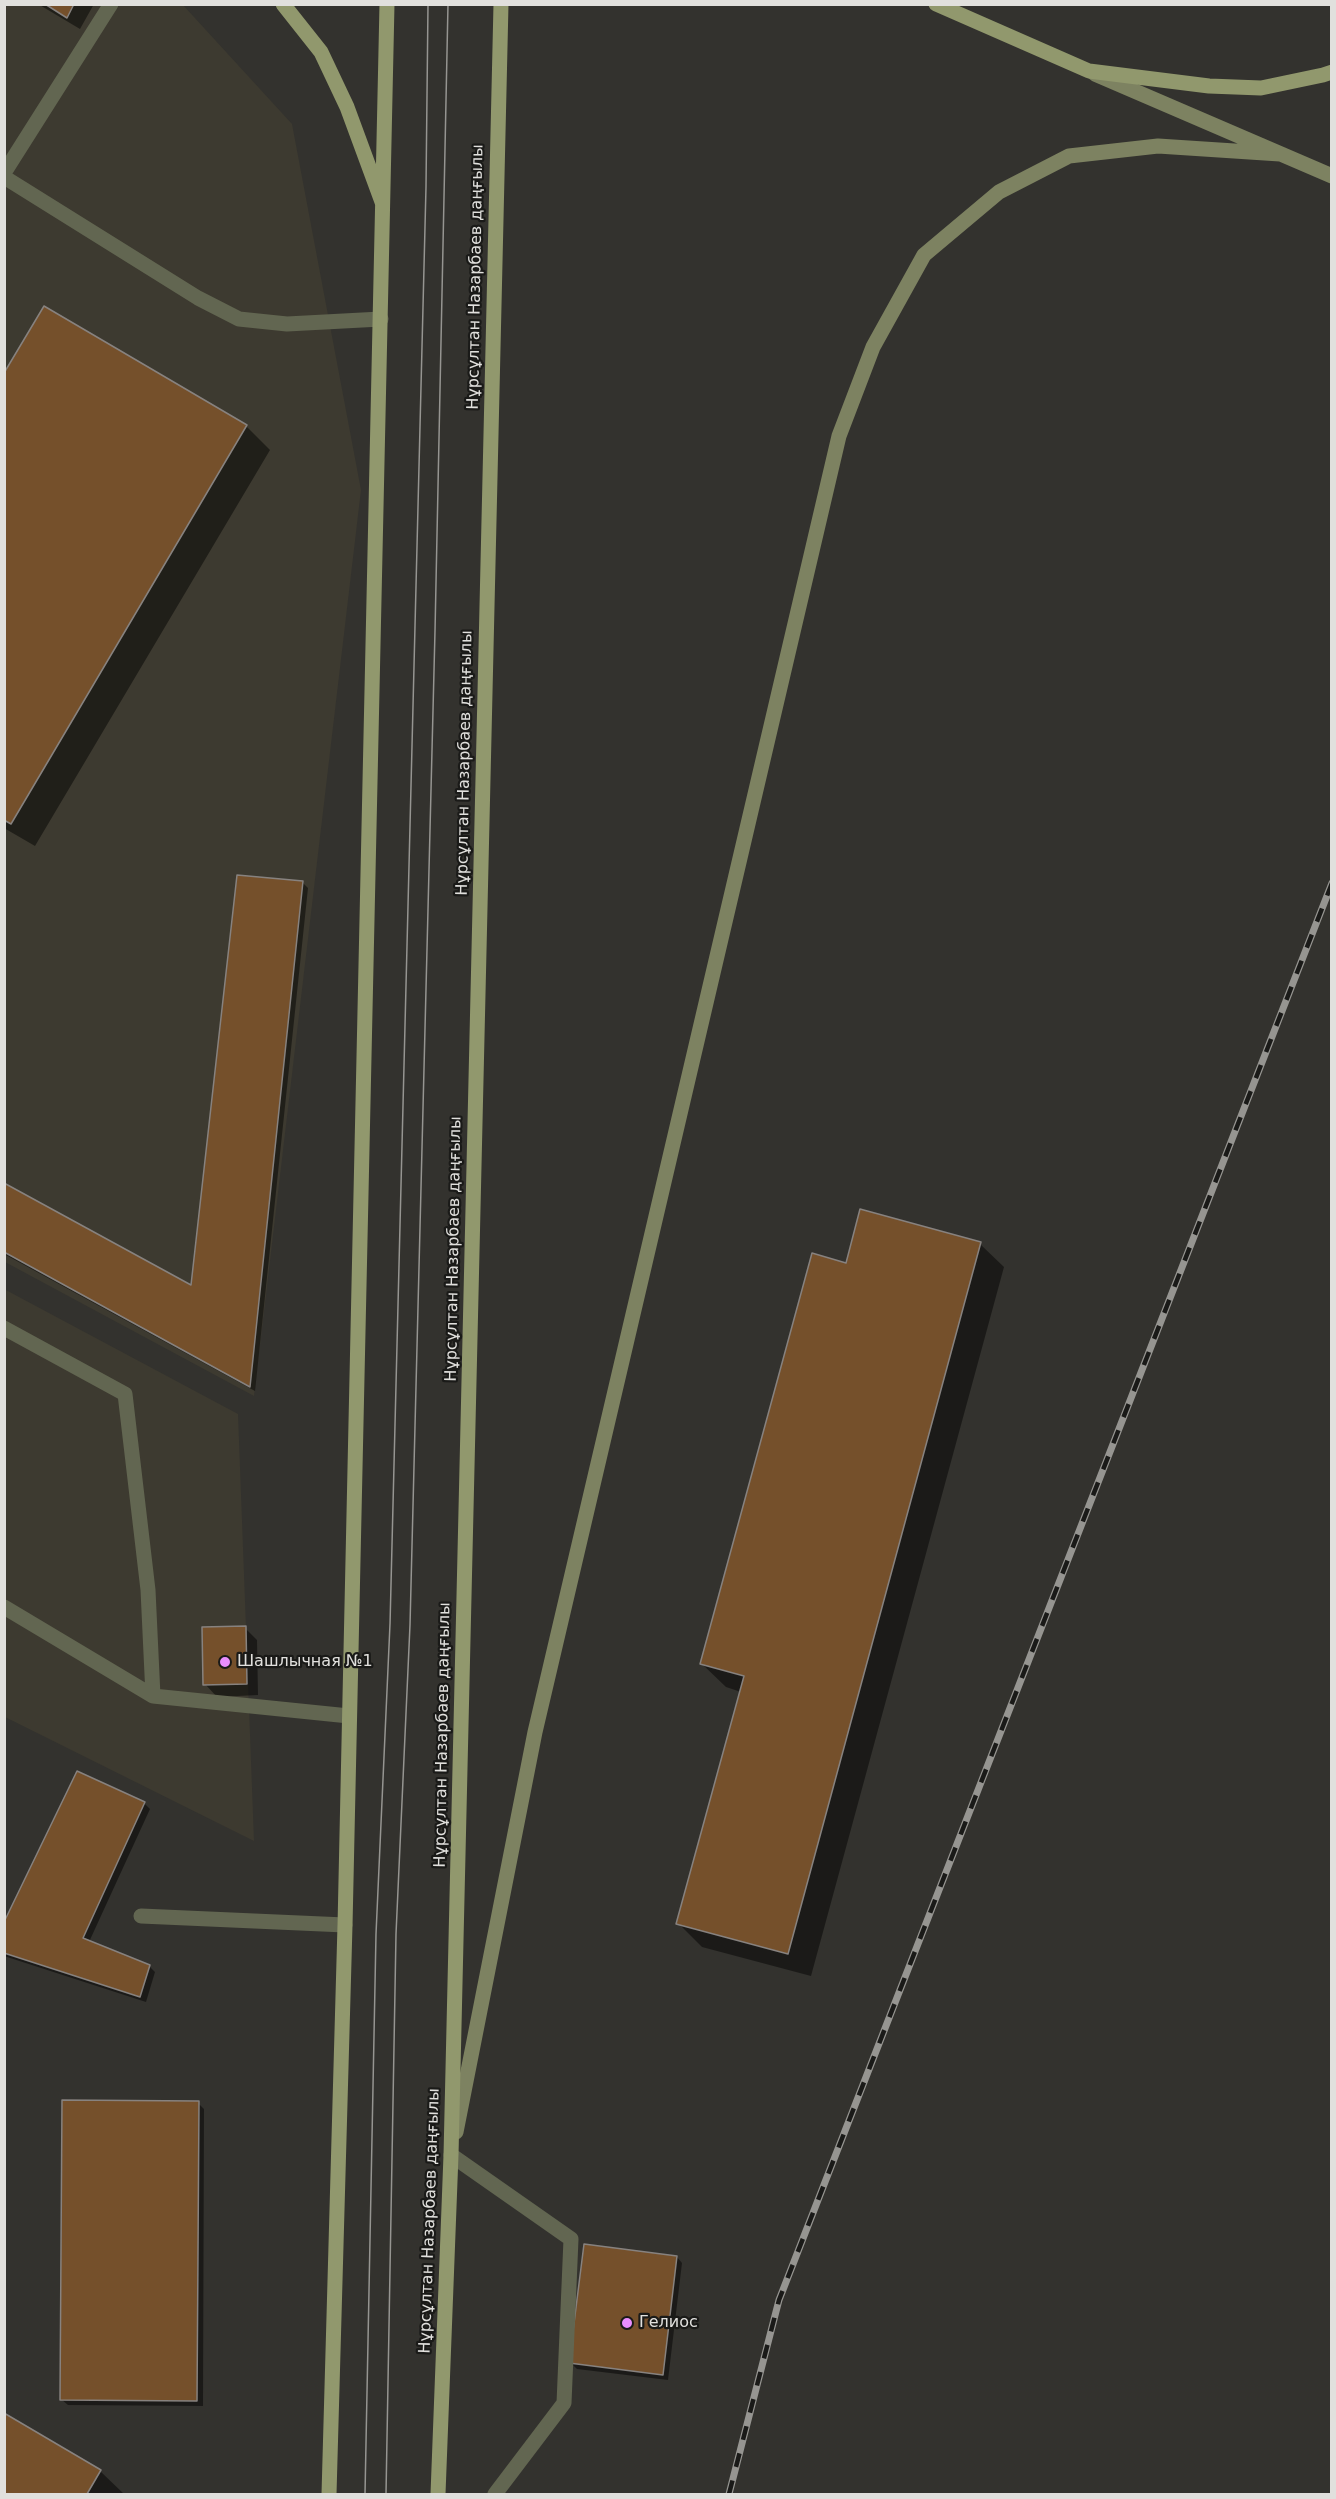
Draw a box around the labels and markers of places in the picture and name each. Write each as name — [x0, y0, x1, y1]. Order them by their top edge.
place label: Шашлычная №1 — [237, 1652, 373, 1672]
marker: Шашлычная №1 — [218, 1655, 232, 1669]
place label: Гелиос — [639, 2313, 698, 2333]
marker: Гелиос — [620, 2316, 634, 2330]

